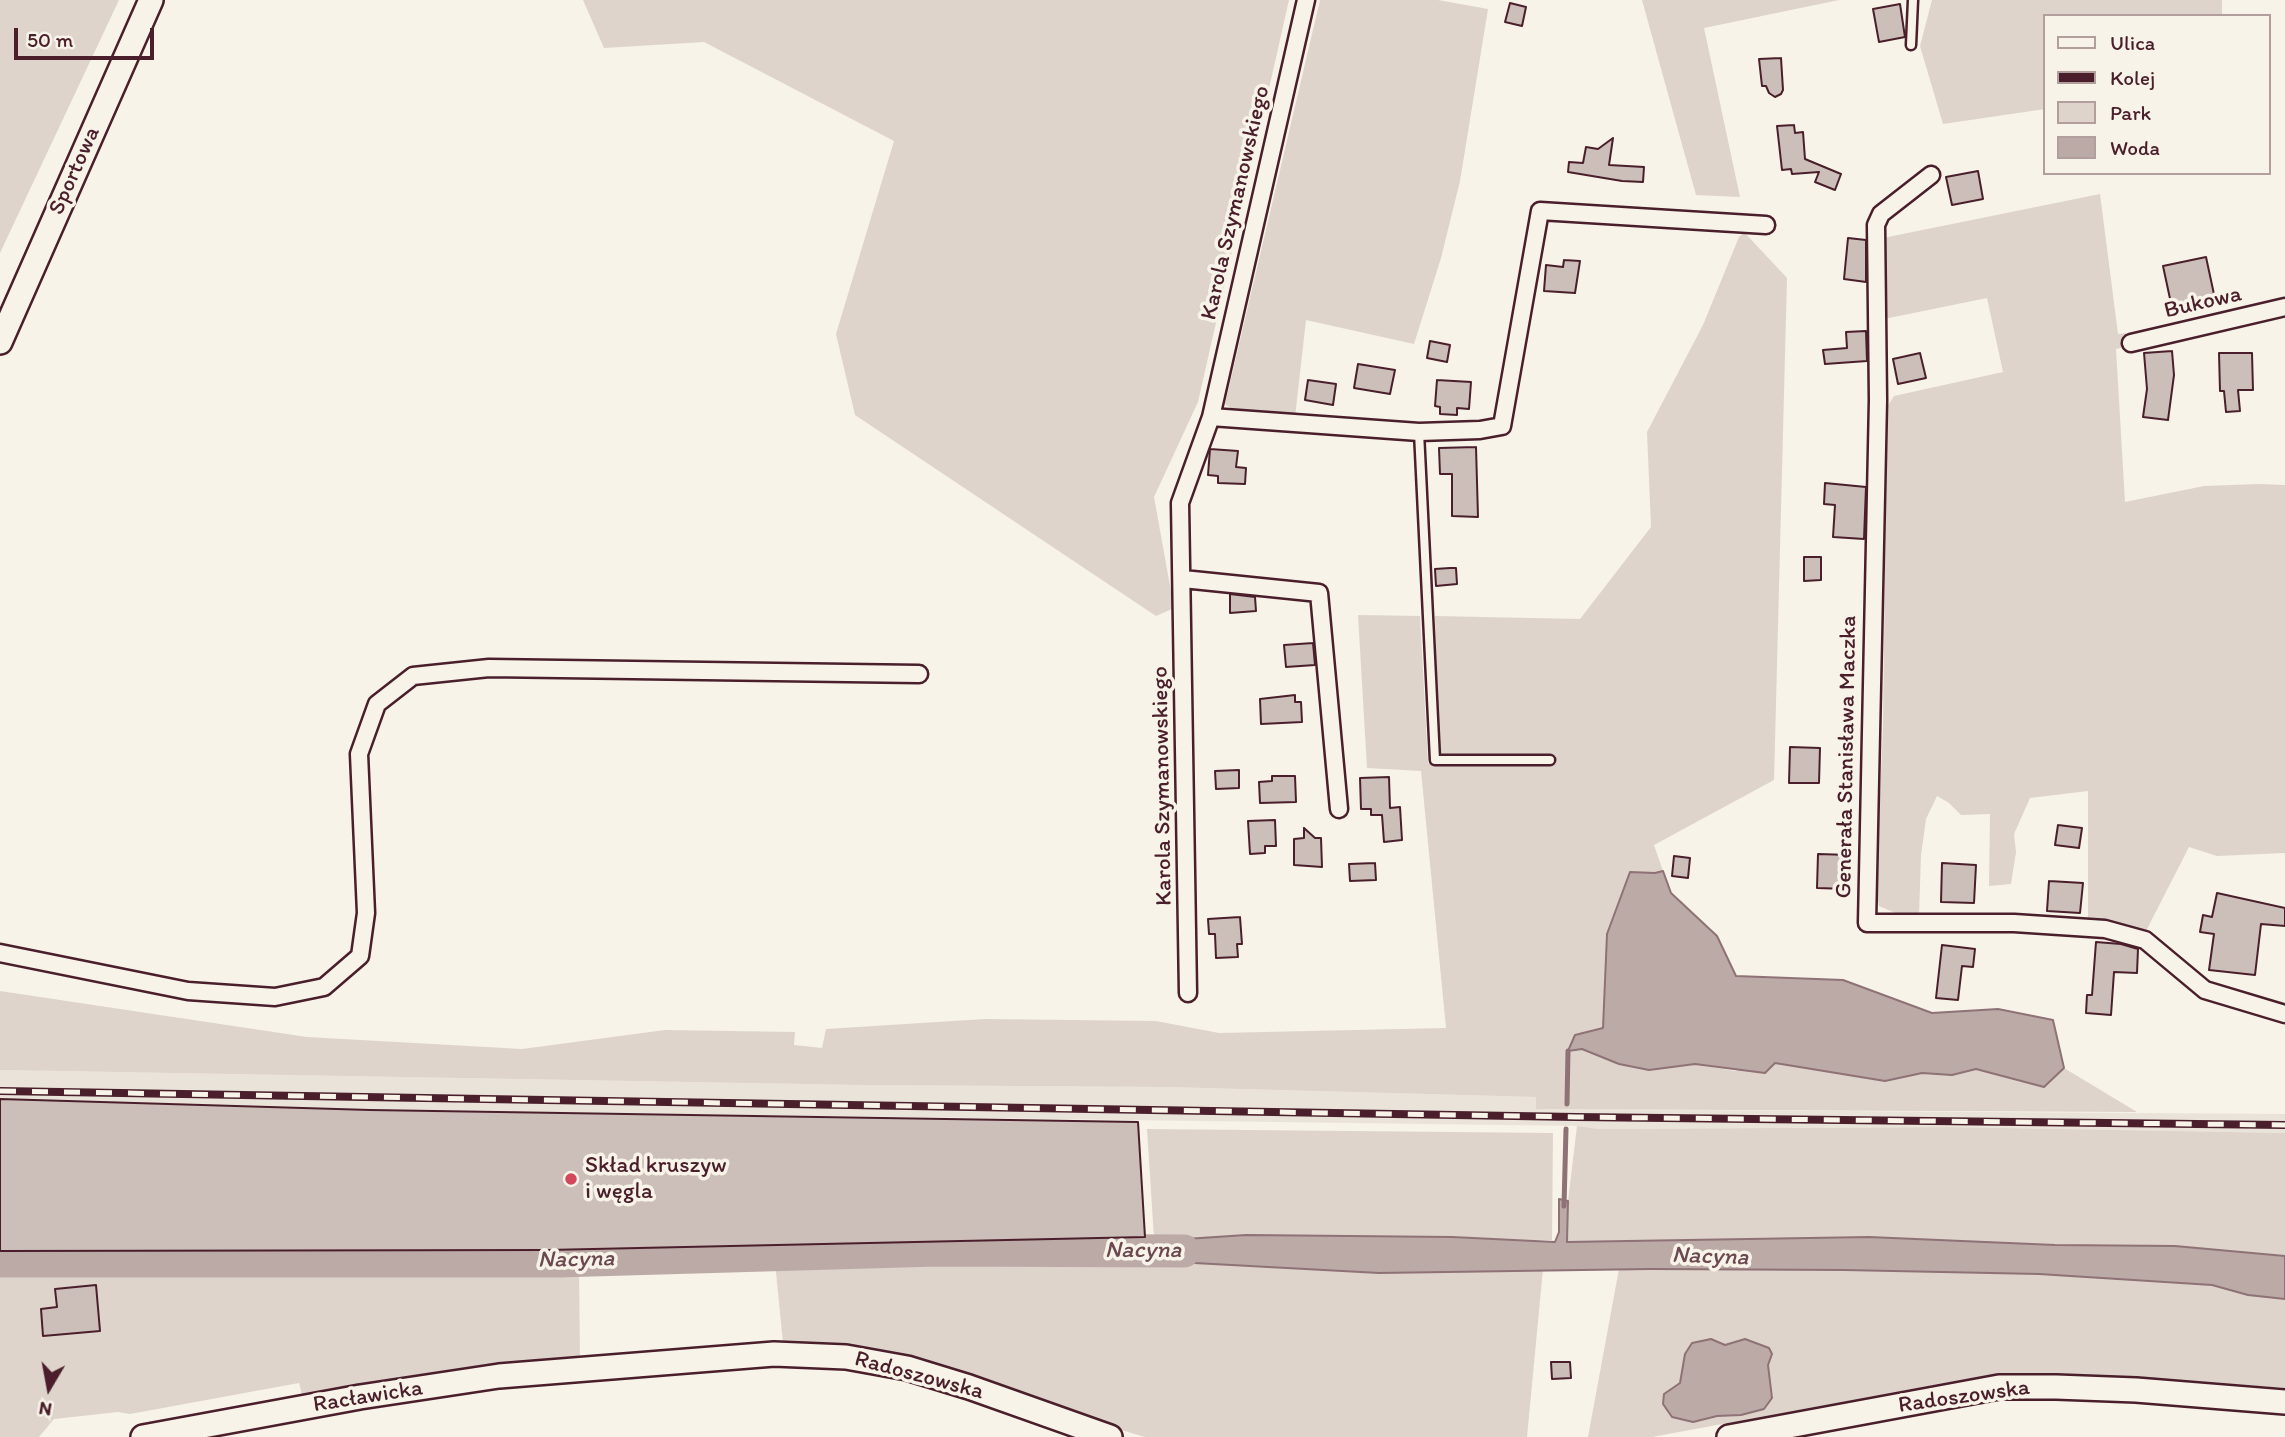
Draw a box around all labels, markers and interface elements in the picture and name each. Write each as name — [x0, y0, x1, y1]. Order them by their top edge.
scale bar — [18, 14, 158, 58]
legend — [2044, 14, 2271, 175]
text: 50 m — [27, 27, 73, 52]
text: Ulica — [2110, 30, 2155, 55]
text: Kolej — [2110, 65, 2155, 90]
street label: Karola Szymanowskiego — [1196, 83, 1276, 323]
text: Park — [2110, 100, 2151, 125]
street label: Sportowa — [43, 123, 107, 219]
text: Woda — [2110, 135, 2160, 160]
street label: Bukowa — [2162, 281, 2244, 325]
street label: Generała Stanisława Maczka — [1831, 615, 1863, 899]
street label: Karola Szymanowskiego — [1147, 666, 1179, 906]
place label: Skład kruszyw i węgla — [585, 1152, 727, 1206]
marker: Skład kruszyw i węgla — [563, 1171, 579, 1187]
water label: Nacyna — [1105, 1237, 1181, 1265]
water label: Nacyna — [1671, 1241, 1749, 1273]
water label: Nacyna — [537, 1245, 615, 1275]
street label: Radoszowska — [851, 1346, 987, 1406]
north arrow — [14, 1353, 84, 1423]
street label: Radoszowska — [1896, 1374, 2032, 1420]
street label: Racławicka — [311, 1375, 425, 1419]
text: N — [37, 1397, 54, 1422]

